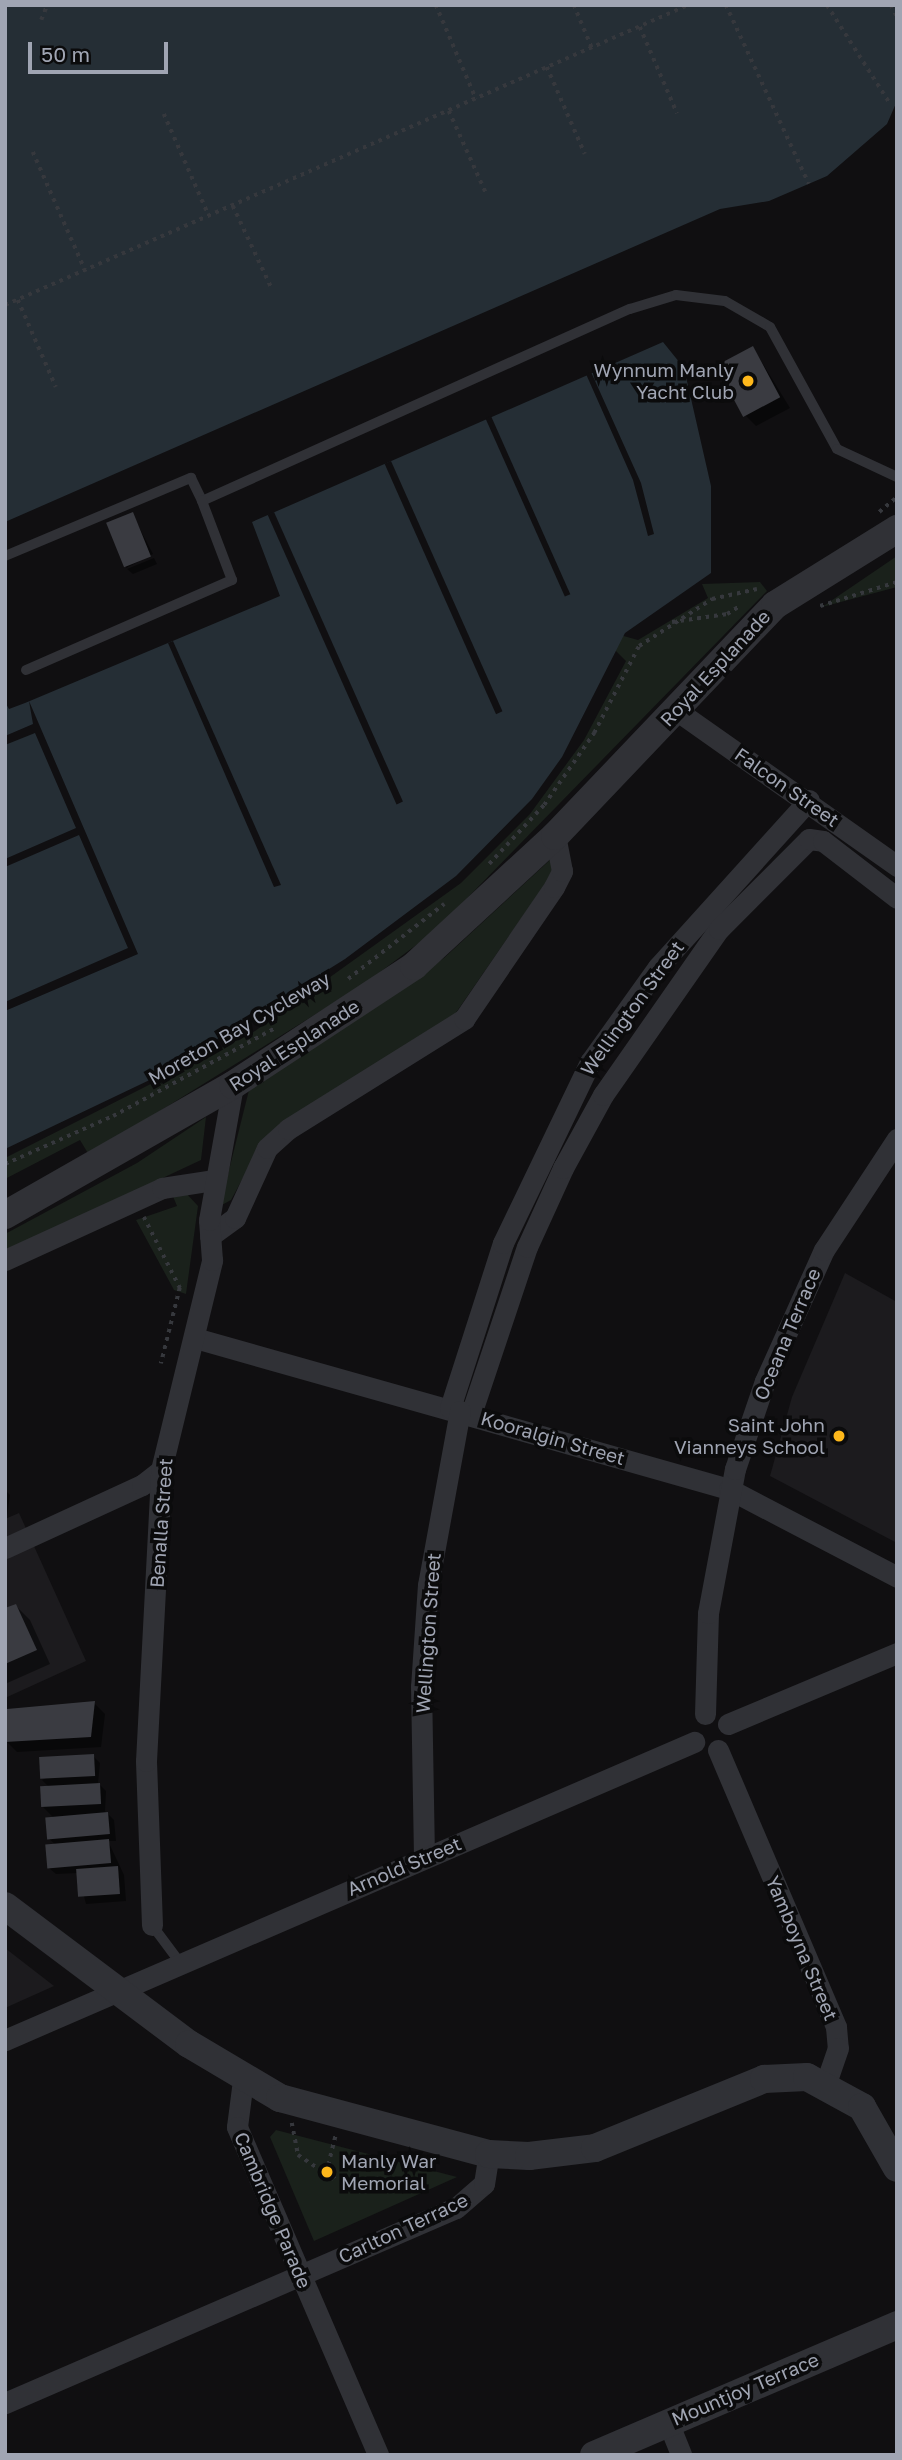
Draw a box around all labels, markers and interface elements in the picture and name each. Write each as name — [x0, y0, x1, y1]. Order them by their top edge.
scale bar — [32, 28, 172, 72]
text: 50 m — [41, 41, 90, 67]
place label: Wynnum Manly Yacht Club — [594, 359, 734, 403]
marker: Wynnum Manly Yacht Club — [740, 373, 756, 389]
street label: Royal Esplanade — [655, 605, 775, 731]
street label: Falcon Street — [731, 743, 843, 831]
street label: Wellington Street — [576, 936, 688, 1080]
street label: Moreton Bay Cycleway — [144, 967, 334, 1089]
street label: Royal Esplanade — [225, 994, 363, 1096]
street label: Oceana Terrace — [749, 1265, 825, 1403]
street label: Kooralgin Street — [478, 1407, 628, 1469]
place label: Saint John Vianneys School — [674, 1414, 825, 1458]
marker: Saint John Vianneys School — [831, 1428, 847, 1444]
street label: Benalla Street — [145, 1457, 177, 1589]
street label: Wellington Street — [411, 1552, 445, 1714]
street label: Arnold Street — [343, 1832, 465, 1900]
street label: Yamboyna Street — [761, 1872, 843, 2024]
street label: Cambridge Parade — [230, 2128, 316, 2292]
place label: Manly War Memorial — [341, 2150, 436, 2194]
marker: Manly War Memorial — [319, 2164, 335, 2180]
street label: Carlton Terrace — [335, 2188, 471, 2268]
street label: Mountjoy Terrace — [668, 2348, 822, 2430]

